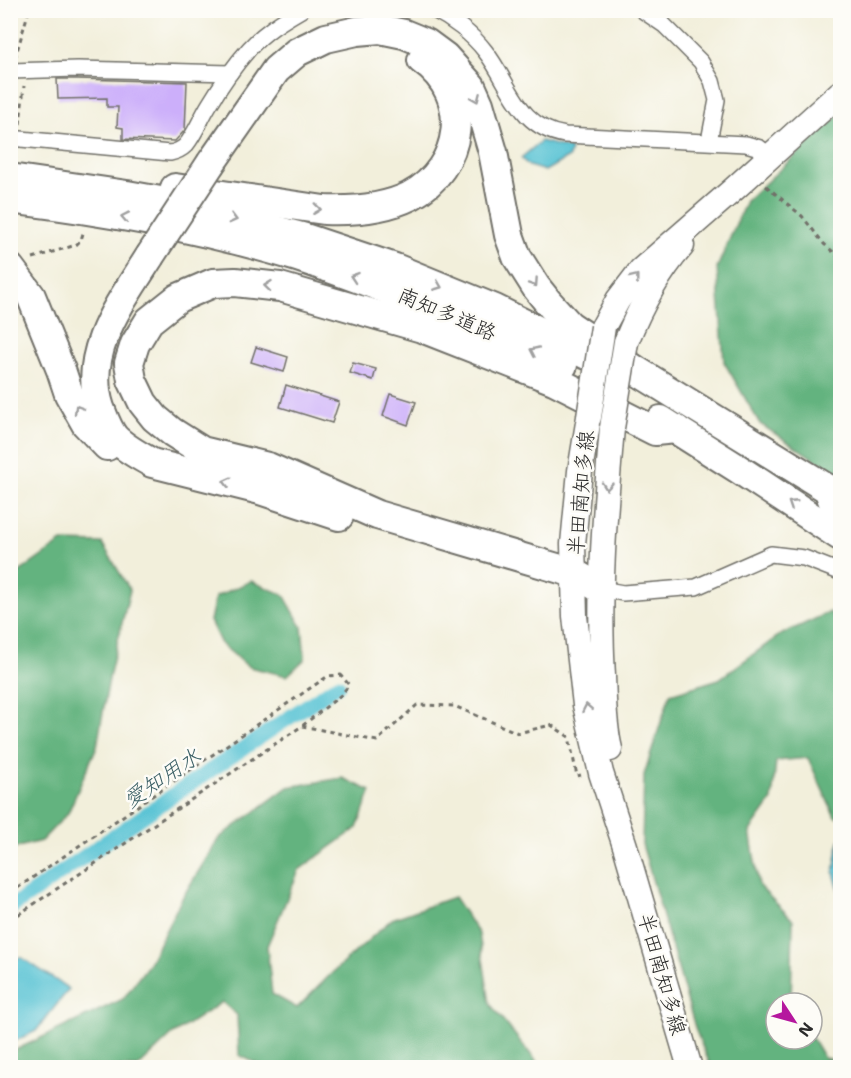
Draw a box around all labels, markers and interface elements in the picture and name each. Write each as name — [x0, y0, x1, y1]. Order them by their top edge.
one-way arrow — [469, 92, 481, 103]
one-way arrow — [312, 202, 322, 215]
one-way arrow — [120, 211, 130, 224]
one-way arrow — [228, 212, 238, 225]
one-way arrow — [349, 272, 360, 284]
one-way arrow — [627, 274, 638, 285]
one-way arrow — [527, 276, 538, 287]
one-way arrow — [432, 279, 443, 291]
one-way arrow — [263, 280, 272, 293]
street label: 南知多道路 — [393, 281, 501, 347]
one-way arrow — [529, 346, 540, 358]
one-way arrow — [73, 405, 85, 415]
street label: 半田南知多線 — [562, 429, 600, 557]
one-way arrow — [222, 477, 232, 490]
one-way arrow — [601, 482, 614, 491]
one-way arrow — [787, 500, 798, 511]
one-way arrow — [581, 704, 594, 714]
water label: 愛知用水 — [117, 741, 207, 815]
street label: 半田南知多線 — [631, 910, 693, 1038]
north arrow — [764, 991, 824, 1051]
text: N — [794, 1018, 818, 1041]

